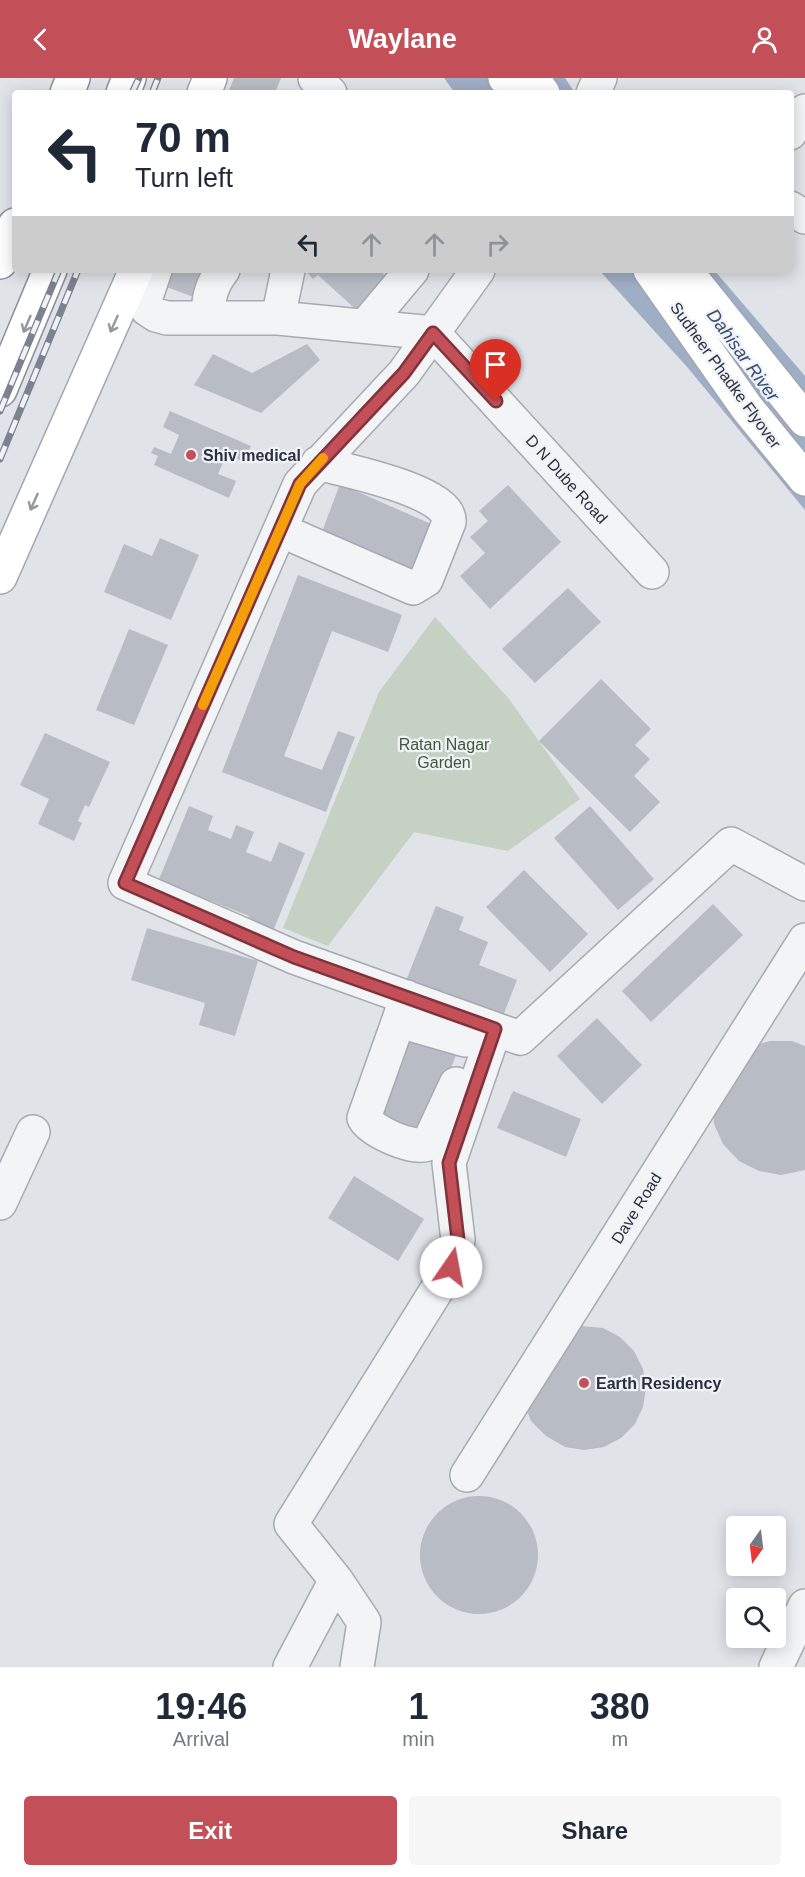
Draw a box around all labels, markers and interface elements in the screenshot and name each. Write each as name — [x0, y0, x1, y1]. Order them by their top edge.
icon: back — [24, 23, 57, 56]
icon: person — [748, 23, 781, 56]
text: Waylane — [348, 24, 457, 54]
icon: left — [36, 114, 114, 192]
text: 70 m — [135, 114, 231, 161]
text: Turn left — [135, 163, 233, 193]
icon: left — [292, 228, 325, 261]
icon: ahead — [355, 228, 388, 261]
icon: ahead — [418, 228, 451, 261]
icon: right — [481, 228, 514, 261]
street label: Sudheer Phadke Flyover — [667, 299, 785, 452]
water label: Dahisar River — [703, 305, 784, 406]
one-way arrow — [21, 315, 32, 333]
one-way arrow — [108, 315, 119, 333]
pin — [470, 339, 521, 401]
icon: arrive — [479, 348, 512, 381]
street label: D N Dube Road — [523, 432, 611, 527]
place label: Shiv medical — [203, 447, 301, 464]
marker: Shiv medical — [184, 448, 198, 462]
one-way arrow — [28, 492, 39, 511]
park label: Ratan Nagar Garden — [399, 736, 490, 771]
street label: Dave Road — [608, 1170, 665, 1247]
position arrow — [419, 1235, 483, 1299]
place label: Earth Residency — [596, 1375, 721, 1392]
marker: Earth Residency — [577, 1376, 591, 1390]
north arrow — [726, 1516, 786, 1576]
map controls — [726, 1516, 786, 1648]
button: search — [726, 1588, 786, 1648]
text: 19:46 — [155, 1686, 247, 1727]
text: 1 — [408, 1686, 428, 1727]
text: 380 — [590, 1686, 650, 1727]
text: Arrival — [173, 1728, 230, 1750]
text: min — [402, 1728, 435, 1750]
text: m — [611, 1728, 628, 1750]
button: Exit — [24, 1796, 397, 1865]
button: Share — [409, 1796, 781, 1865]

